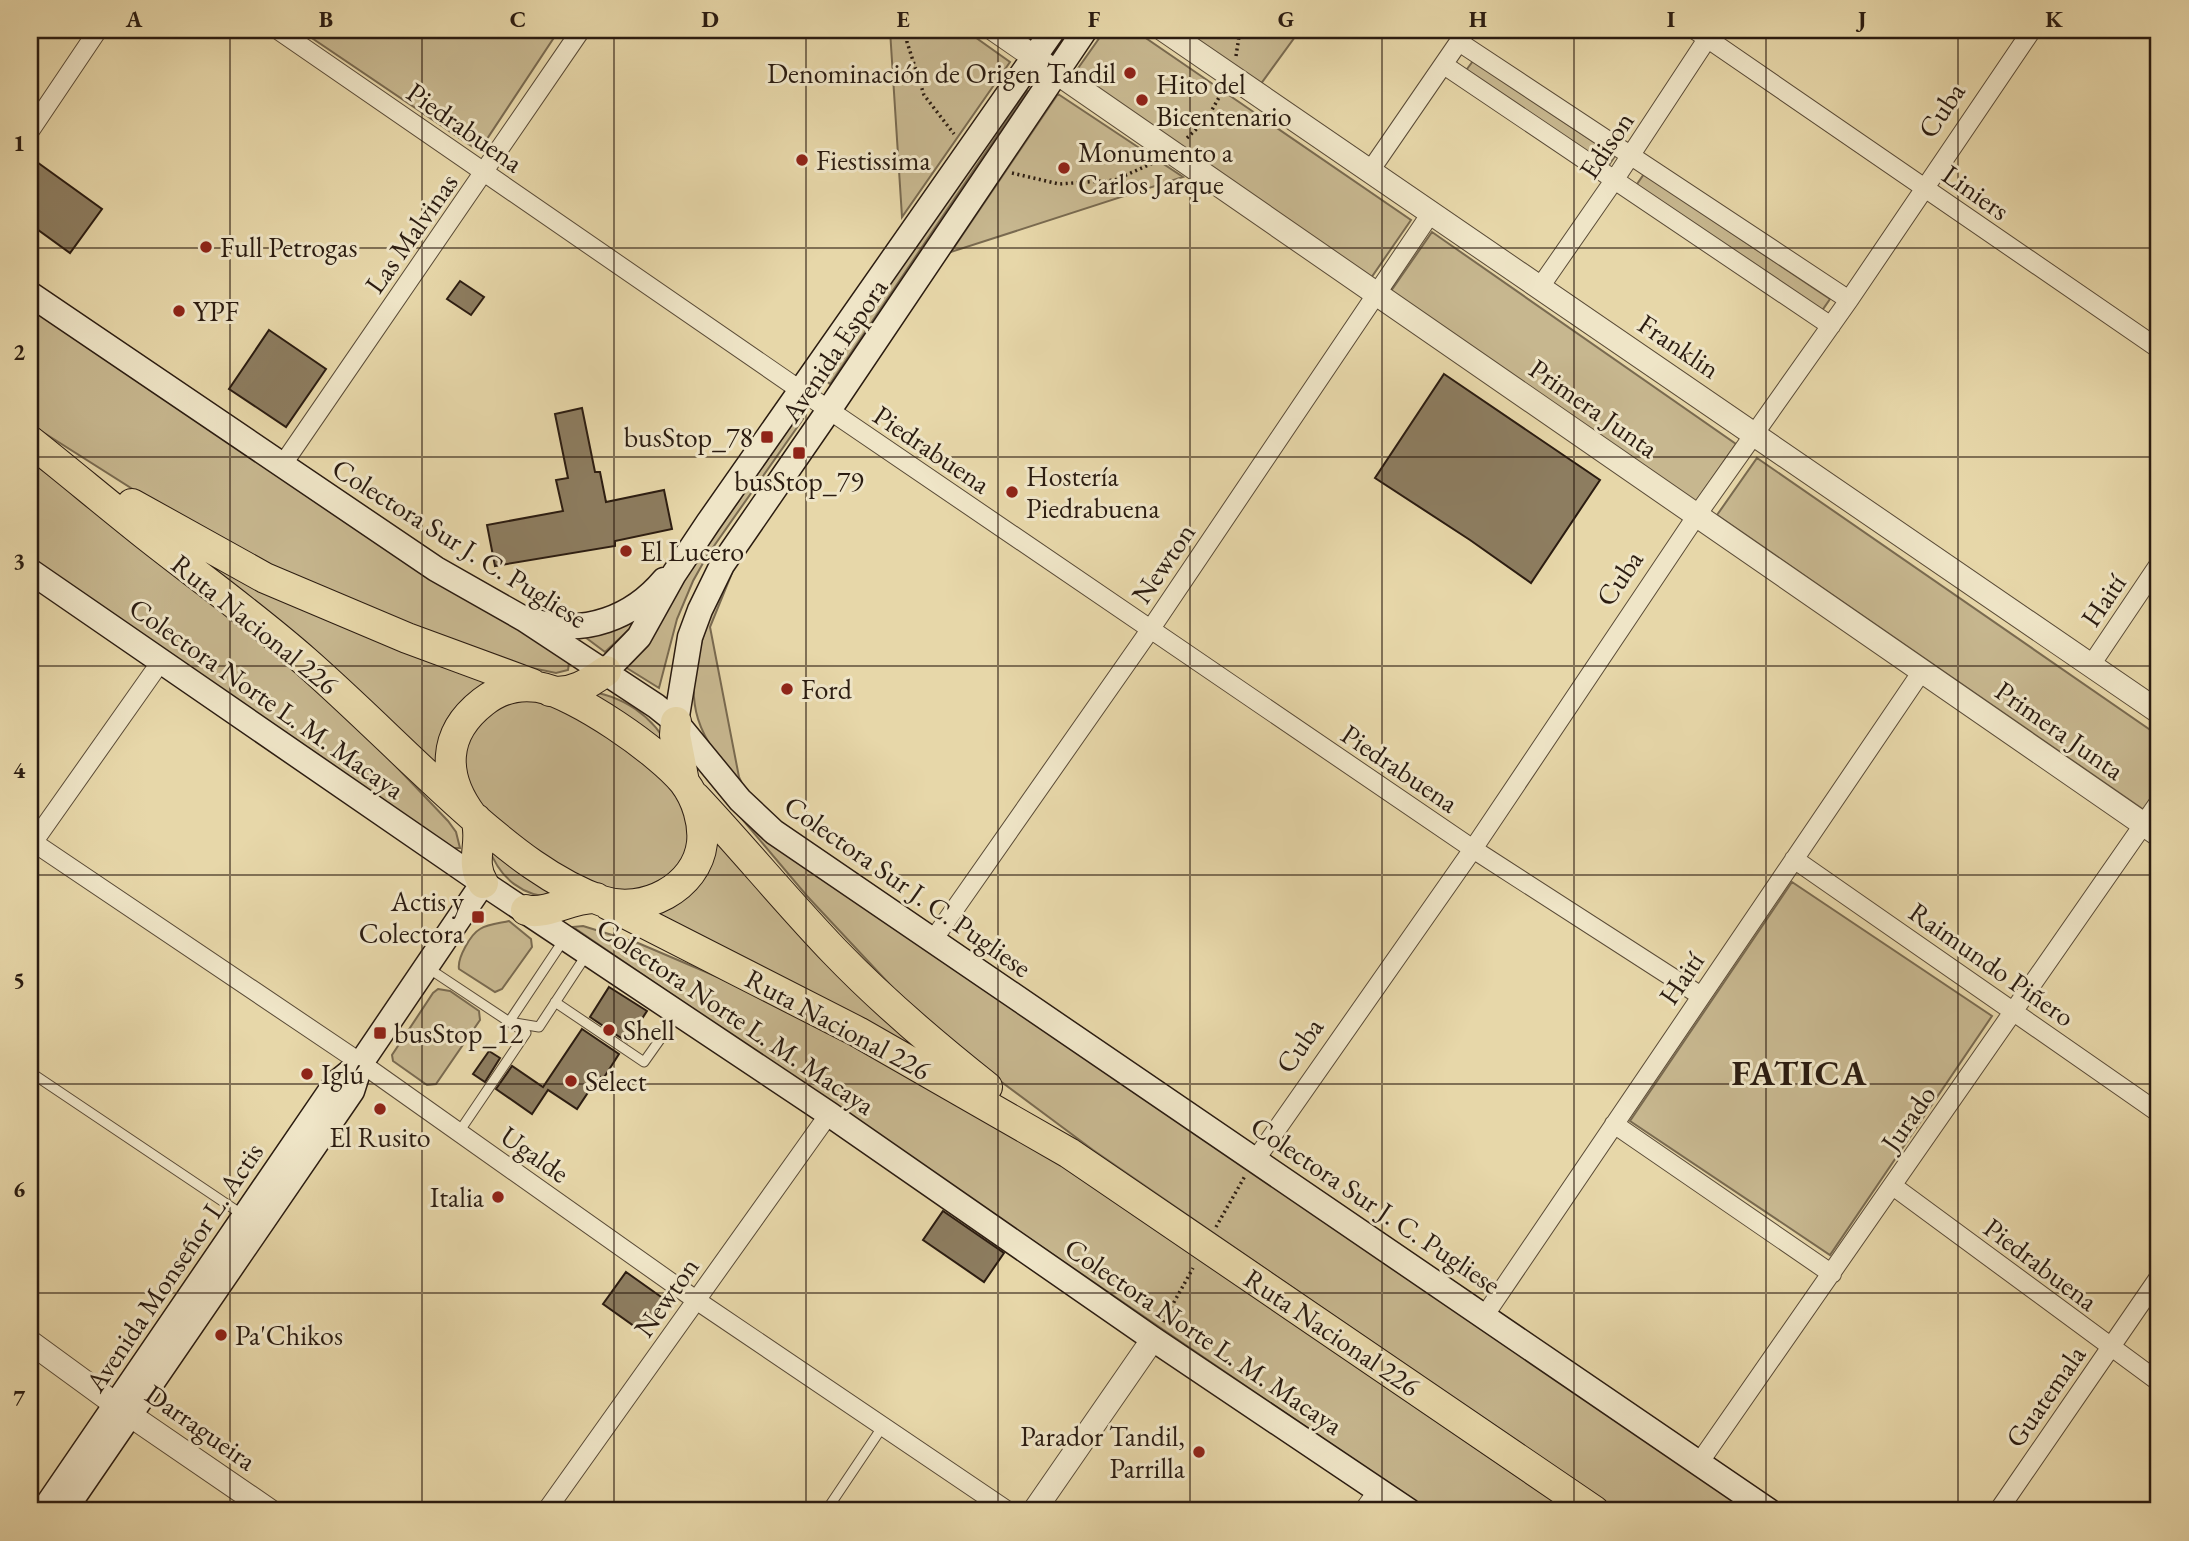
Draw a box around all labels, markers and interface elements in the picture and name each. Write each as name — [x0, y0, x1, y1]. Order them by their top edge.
text: A — [125, 4, 143, 34]
text: B — [319, 4, 333, 34]
text: C — [510, 4, 526, 34]
text: D — [701, 4, 719, 34]
text: E — [896, 4, 910, 34]
text: F — [1088, 4, 1101, 34]
text: G — [1278, 4, 1294, 34]
text: H — [1469, 4, 1487, 34]
text: I — [1667, 4, 1675, 34]
text: J — [1856, 4, 1867, 34]
text: K — [2045, 4, 2063, 34]
place label: Denominación de Origen Tandil — [767, 55, 1116, 91]
marker: Denominación de Origen Tandil — [1122, 65, 1138, 81]
place label: Hito del Bicentenario — [1156, 66, 1292, 134]
street label: Piedrabuena — [400, 74, 531, 181]
street label: Cuba — [1909, 75, 1973, 145]
marker: Hito del Bicentenario — [1134, 92, 1150, 108]
street label: Edison — [1570, 104, 1642, 186]
text: 1 — [13, 128, 25, 158]
place label: Monumento a Carlos Jarque — [1078, 134, 1234, 202]
place label: Fiestissima — [816, 142, 932, 178]
marker: Fiestissima — [794, 152, 810, 168]
street label: Liniers — [1935, 156, 2017, 228]
marker: Monumento a Carlos Jarque — [1056, 160, 1072, 176]
street label: Las Malvinas — [356, 166, 466, 300]
place label: Full Petrogas — [220, 229, 358, 265]
marker: Full Petrogas — [198, 239, 214, 255]
street label: Avenida Espora — [772, 270, 896, 430]
place label: YPF — [193, 293, 239, 329]
marker: YPF — [171, 303, 187, 319]
street label: Franklin — [1631, 306, 1727, 387]
text: 2 — [13, 337, 25, 367]
street label: Primera Junta — [1522, 350, 1666, 466]
street label: Piedrabuena — [867, 397, 998, 502]
place label: busStop_78 — [624, 419, 753, 455]
marker: busStop_78 — [759, 429, 775, 445]
marker: busStop_79 — [791, 445, 807, 461]
street label: Colectora Sur J. C. Pugliese — [326, 450, 594, 636]
place label: Hostería Piedrabuena — [1026, 458, 1161, 526]
place label: busStop_79 — [734, 463, 864, 499]
marker: Hostería Piedrabuena — [1004, 484, 1020, 500]
street label: Newton — [1123, 516, 1203, 610]
place label: El Lucero — [640, 533, 744, 569]
marker: El Lucero — [618, 543, 634, 559]
street label: Cuba — [1587, 543, 1651, 613]
text: 3 — [13, 546, 25, 576]
street label: Ruta Nacional 226 — [164, 546, 346, 702]
street label: Haití — [2072, 566, 2134, 633]
street label: Colectora Norte L. M. Macaya — [122, 589, 412, 807]
place label: Ford — [801, 671, 853, 707]
street label: Primera Junta — [1988, 672, 2132, 788]
marker: Ford — [779, 681, 795, 697]
street label: Piedrabuena — [1335, 716, 1466, 821]
text: 4 — [13, 755, 26, 785]
street label: Colectora Sur J. C. Pugliese — [777, 787, 1039, 985]
place label: Actis y Colectora — [359, 883, 465, 951]
street label: Raimundo Piñero — [1902, 894, 2082, 1034]
marker: Actis y Colectora — [470, 909, 486, 925]
street label: Colectora Norte L. M. Macaya — [590, 909, 883, 1123]
street label: Haití — [1650, 944, 1712, 1011]
street label: Ruta Nacional 226 — [739, 960, 937, 1088]
text: 5 — [13, 965, 25, 995]
street label: Cuba — [1267, 1010, 1331, 1080]
place label: Shell — [623, 1012, 675, 1048]
place label: busStop_12 — [394, 1015, 524, 1051]
marker: Shell — [601, 1022, 617, 1038]
marker: busStop_12 — [372, 1025, 388, 1041]
district label: FATICA — [1731, 1050, 1869, 1095]
place label: Iglú — [321, 1056, 364, 1092]
place label: Select — [585, 1063, 647, 1099]
marker: Iglú — [299, 1066, 315, 1082]
marker: Select — [563, 1073, 579, 1089]
street label: Jurado — [1871, 1078, 1944, 1160]
marker: El Rusito — [372, 1101, 388, 1117]
street label: Colectora Sur J. C. Pugliese — [1244, 1108, 1508, 1302]
street label: Ugalde — [494, 1118, 576, 1191]
place label: El Rusito — [329, 1119, 431, 1155]
street label: Avenida Monseñor L. Actis — [77, 1135, 271, 1399]
text: 6 — [13, 1174, 25, 1204]
place label: Italia — [430, 1179, 485, 1215]
marker: Italia — [490, 1189, 506, 1205]
street label: Piedrabuena — [1977, 1209, 2106, 1319]
street label: Colectora Norte L. M. Macaya — [1058, 1229, 1351, 1443]
street label: Newton — [626, 1250, 707, 1344]
street label: Ruta Nacional 226 — [1237, 1260, 1427, 1404]
place label: Pa'Chikos — [235, 1317, 343, 1353]
marker: Pa'Chikos — [213, 1327, 229, 1343]
street label: Guatemala — [1997, 1337, 2094, 1454]
street label: Darragueira — [138, 1376, 264, 1479]
text: 7 — [13, 1383, 26, 1413]
place label: Parador Tandil, Parrilla — [1020, 1418, 1186, 1486]
marker: Parador Tandil, Parrilla — [1191, 1444, 1207, 1460]

